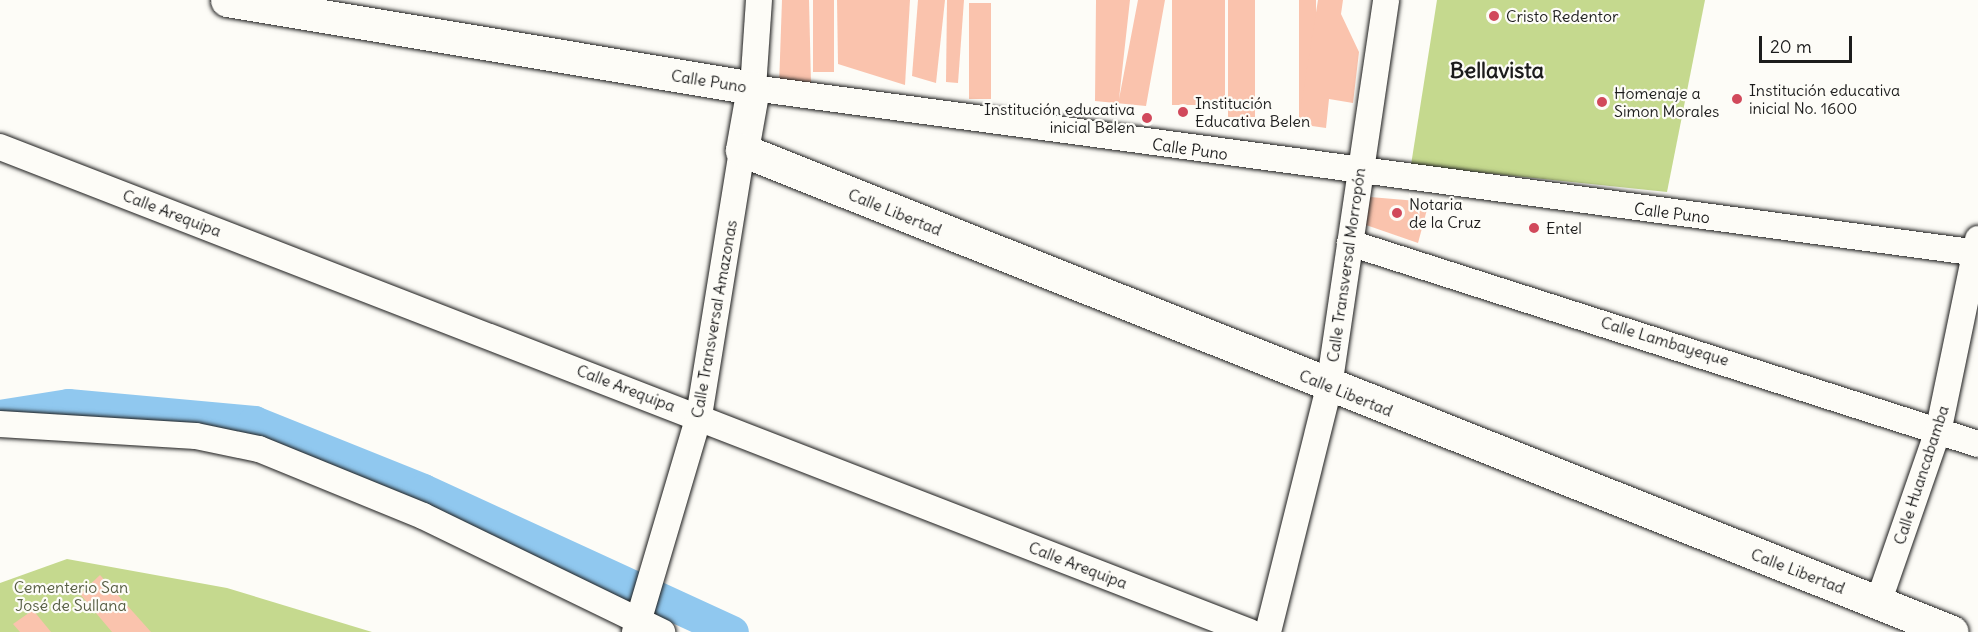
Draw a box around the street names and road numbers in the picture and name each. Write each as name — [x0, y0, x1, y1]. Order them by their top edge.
street label: Calle Puno — [670, 66, 748, 96]
street label: Calle Puno — [1151, 134, 1229, 164]
street label: Calle Transversal Morropón — [1323, 166, 1369, 364]
street label: Calle Arequipa — [120, 185, 224, 241]
street label: Calle Libertad — [845, 185, 945, 239]
street label: Calle Puno — [1633, 199, 1711, 227]
street label: Calle Transversal Amazonas — [687, 218, 741, 420]
street label: Calle Lambayeque — [1598, 312, 1732, 370]
street label: Calle Arequipa — [574, 360, 678, 416]
street label: Calle Libertad — [1296, 366, 1396, 420]
street label: Calle Huancabamba — [1889, 403, 1953, 547]
street label: Calle Arequipa — [1026, 537, 1130, 593]
street label: Calle Libertad — [1748, 544, 1848, 598]

